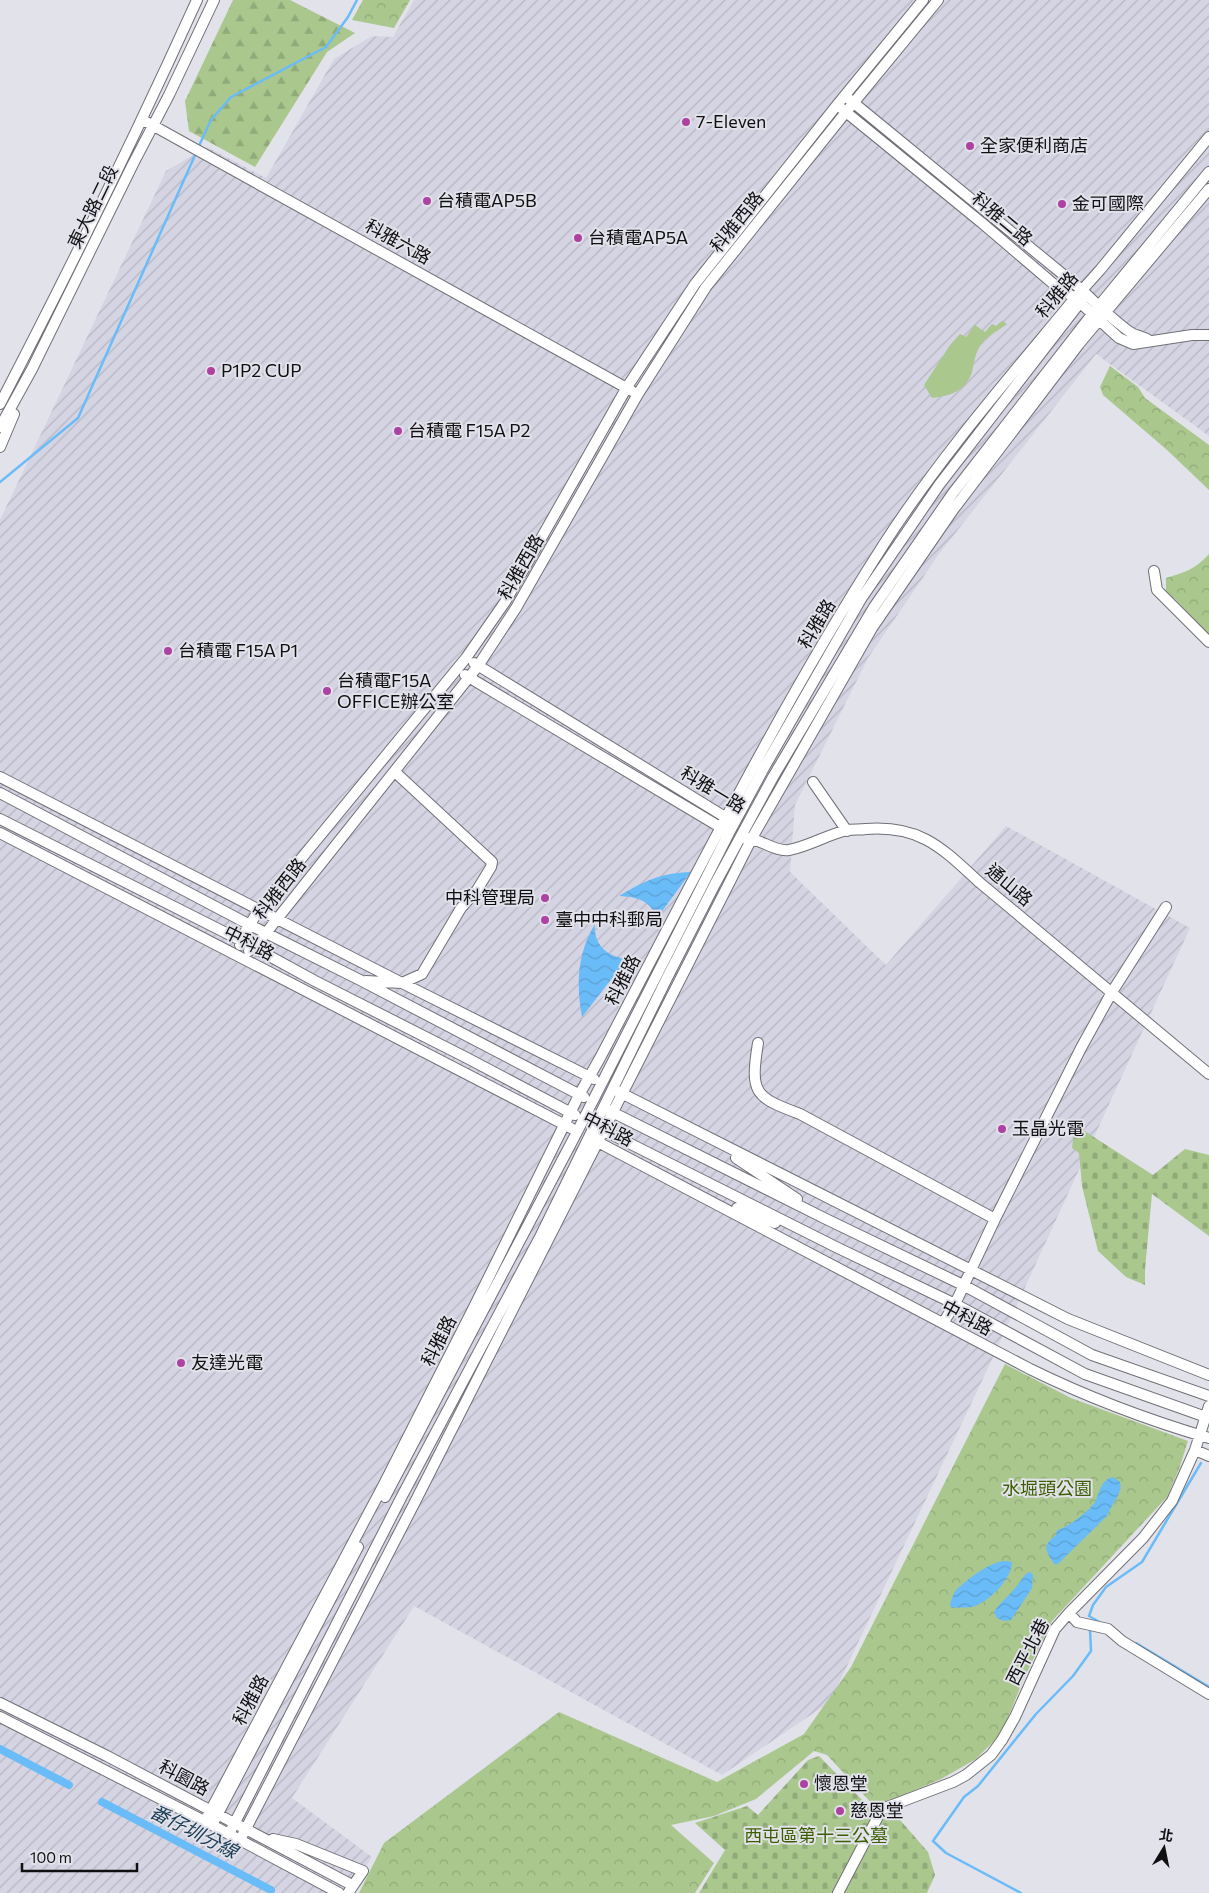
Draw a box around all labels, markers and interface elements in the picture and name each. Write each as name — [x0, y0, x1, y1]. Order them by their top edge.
place label: 7-Eleven — [696, 110, 766, 132]
marker: 7-Eleven — [680, 116, 692, 128]
place label: 全家便利商店 — [980, 134, 1088, 156]
marker: 全家便利商店 — [964, 140, 976, 152]
street label: 東大路二段 — [62, 161, 122, 252]
street label: 科雅西路 — [705, 186, 767, 256]
street label: 科雅二路 — [968, 187, 1037, 250]
place label: 台積電AP5B — [437, 189, 537, 211]
place label: 金可國際 — [1072, 192, 1144, 214]
marker: 台積電AP5B — [421, 195, 433, 207]
marker: 金可國際 — [1056, 198, 1068, 210]
street label: 科雅六路 — [362, 214, 435, 268]
place label: 台積電AP5A — [588, 226, 688, 248]
marker: 台積電AP5A — [572, 232, 584, 244]
street label: 科雅路 — [1030, 267, 1082, 322]
place label: P1P2 CUP — [221, 359, 302, 381]
marker: P1P2 CUP — [205, 365, 217, 377]
place label: 台積電 F15A P2 — [408, 419, 531, 441]
marker: 台積電 F15A P2 — [392, 425, 404, 437]
street label: 科雅西路 — [493, 530, 548, 603]
street label: 科雅路 — [793, 595, 839, 652]
place label: 台積電 F15A P1 — [178, 639, 298, 661]
marker: 台積電 F15A P1 — [162, 645, 174, 657]
place label: 台積電F15A OFFICE辦公室 — [337, 669, 454, 712]
marker: 台積電F15A OFFICE辦公室 — [321, 685, 333, 697]
street label: 科雅一路 — [677, 761, 750, 817]
street label: 科雅西路 — [248, 853, 310, 924]
street label: 通山路 — [982, 858, 1037, 910]
place label: 中科管理局 — [445, 886, 535, 908]
marker: 中科管理局 — [539, 892, 551, 904]
place label: 臺中中科郵局 — [555, 908, 663, 930]
marker: 臺中中科郵局 — [539, 914, 551, 926]
street label: 中科路 — [220, 920, 279, 964]
street label: 科雅路 — [600, 950, 644, 1009]
street label: 中科路 — [579, 1106, 638, 1150]
place label: 玉晶光電 — [1012, 1117, 1084, 1139]
marker: 玉晶光電 — [996, 1123, 1008, 1135]
street label: 中科路 — [938, 1295, 996, 1340]
street label: 科雅路 — [416, 1311, 460, 1370]
place label: 友達光電 — [191, 1351, 263, 1373]
marker: 友達光電 — [175, 1357, 187, 1369]
park label: 水堀頭公園 — [1002, 1477, 1092, 1499]
street label: 西平北巷 — [1001, 1614, 1053, 1689]
street label: 科雅路 — [228, 1671, 273, 1729]
street label: 科園路 — [155, 1755, 213, 1800]
place label: 懷恩堂 — [814, 1772, 868, 1794]
marker: 懷恩堂 — [798, 1778, 810, 1790]
water label: 番仔圳分線 — [147, 1799, 244, 1863]
place label: 慈恩堂 — [850, 1799, 904, 1821]
marker: 慈恩堂 — [834, 1805, 846, 1817]
north arrow — [1139, 1823, 1189, 1873]
park label: 西屯區第十三公墓 — [744, 1824, 888, 1846]
text: 北 — [1158, 1825, 1175, 1844]
scale bar — [22, 1840, 138, 1872]
text: 100 m — [30, 1848, 72, 1866]

